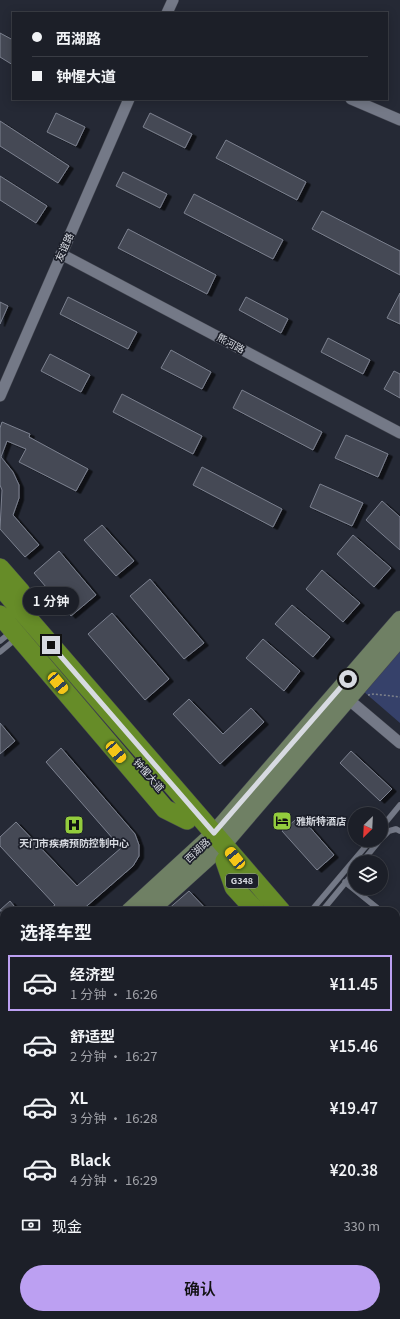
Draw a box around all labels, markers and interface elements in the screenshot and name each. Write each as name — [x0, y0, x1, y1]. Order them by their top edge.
text: 西湖路 — [56, 27, 101, 48]
text: 钟惺大道 — [56, 65, 116, 86]
street label: 友谊路 — [51, 230, 76, 264]
street label: 熊河路 — [214, 329, 248, 356]
callout: 1 分钟 — [23, 587, 79, 615]
text: 1 分钟 — [33, 591, 69, 610]
route end — [42, 636, 60, 654]
car — [46, 670, 70, 696]
route start — [339, 670, 357, 688]
car — [104, 739, 128, 765]
street label: 钟惺大道 — [131, 755, 168, 795]
north arrow — [348, 807, 388, 847]
map controls — [348, 807, 388, 895]
hotel icon: 雅斯特酒店 — [271, 810, 293, 832]
place label: 雅斯特酒店 — [296, 813, 346, 828]
hospital icon: 天门市疾病预防控制中心 — [63, 814, 85, 836]
street label: 西湖路 — [181, 834, 213, 865]
place label: 天门市疾病预防控制中心 — [19, 835, 129, 850]
car — [223, 845, 247, 871]
button: layers — [348, 855, 388, 895]
road number: G348 — [226, 874, 258, 888]
text: 选择车型 — [20, 918, 92, 944]
text: 经济型 — [70, 963, 115, 984]
icon: car — [22, 965, 58, 1001]
text: ¥11.45 — [330, 973, 378, 994]
text: 1 分钟 · 16:26 — [70, 984, 157, 1003]
text: 舒适型 — [70, 1025, 115, 1046]
icon: car — [22, 1027, 58, 1063]
text: ¥15.46 — [330, 1035, 378, 1056]
text: 2 分钟 · 16:27 — [70, 1046, 157, 1065]
text: XL — [70, 1087, 88, 1108]
icon: car — [22, 1089, 58, 1125]
text: ¥19.47 — [330, 1097, 378, 1118]
text: 3 分钟 · 16:28 — [70, 1108, 157, 1127]
text: Black — [70, 1149, 111, 1170]
icon: car — [22, 1151, 58, 1187]
text: ¥20.38 — [330, 1159, 378, 1180]
text: 4 分钟 · 16:29 — [70, 1170, 157, 1189]
icon: cash — [20, 1214, 42, 1236]
text: 现金 — [52, 1215, 82, 1236]
text: 330 m — [343, 1216, 380, 1235]
button: 确认 — [20, 1265, 380, 1311]

